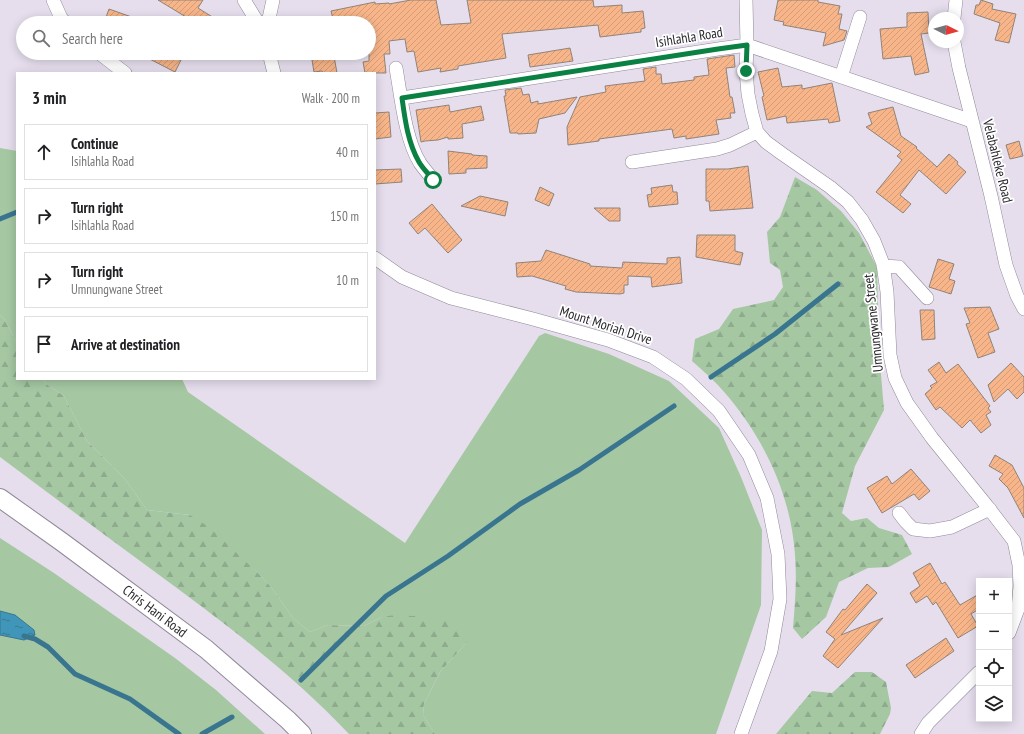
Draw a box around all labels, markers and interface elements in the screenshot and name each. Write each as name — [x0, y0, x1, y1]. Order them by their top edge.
north arrow — [928, 12, 964, 48]
search box — [16, 16, 376, 60]
street label: Isihlahla Road — [654, 23, 724, 51]
icon: search — [30, 27, 52, 49]
text: Search here — [62, 29, 123, 48]
route end — [737, 62, 755, 80]
text: 3 min — [32, 87, 66, 109]
text: Walk · 200 m — [302, 90, 360, 107]
street label: Velabahleke Road — [979, 116, 1017, 205]
text: Continue — [71, 134, 118, 153]
icon: ahead — [33, 141, 55, 163]
text: 40 m — [336, 144, 359, 161]
text: Isihlahla Road — [71, 153, 134, 170]
route start — [424, 171, 442, 189]
text: Turn right — [71, 198, 123, 217]
icon: right — [33, 205, 55, 227]
text: 150 m — [330, 208, 359, 225]
text: Isihlahla Road — [71, 217, 134, 234]
text: Turn right — [71, 262, 123, 281]
icon: right — [33, 269, 55, 291]
text: 10 m — [336, 272, 359, 289]
street label: Umnungwane Street — [859, 273, 887, 373]
text: Umnungwane Street — [71, 281, 163, 298]
street label: Mount Moriah Drive — [558, 302, 655, 348]
icon: arrive — [33, 333, 55, 355]
text: Arrive at destination — [71, 335, 180, 354]
map controls — [976, 578, 1012, 722]
button: + — [976, 578, 1012, 614]
street label: Chris Hani Road — [119, 581, 191, 641]
button: − — [976, 614, 1012, 650]
button: locate — [976, 650, 1012, 686]
button: layers — [976, 686, 1012, 722]

